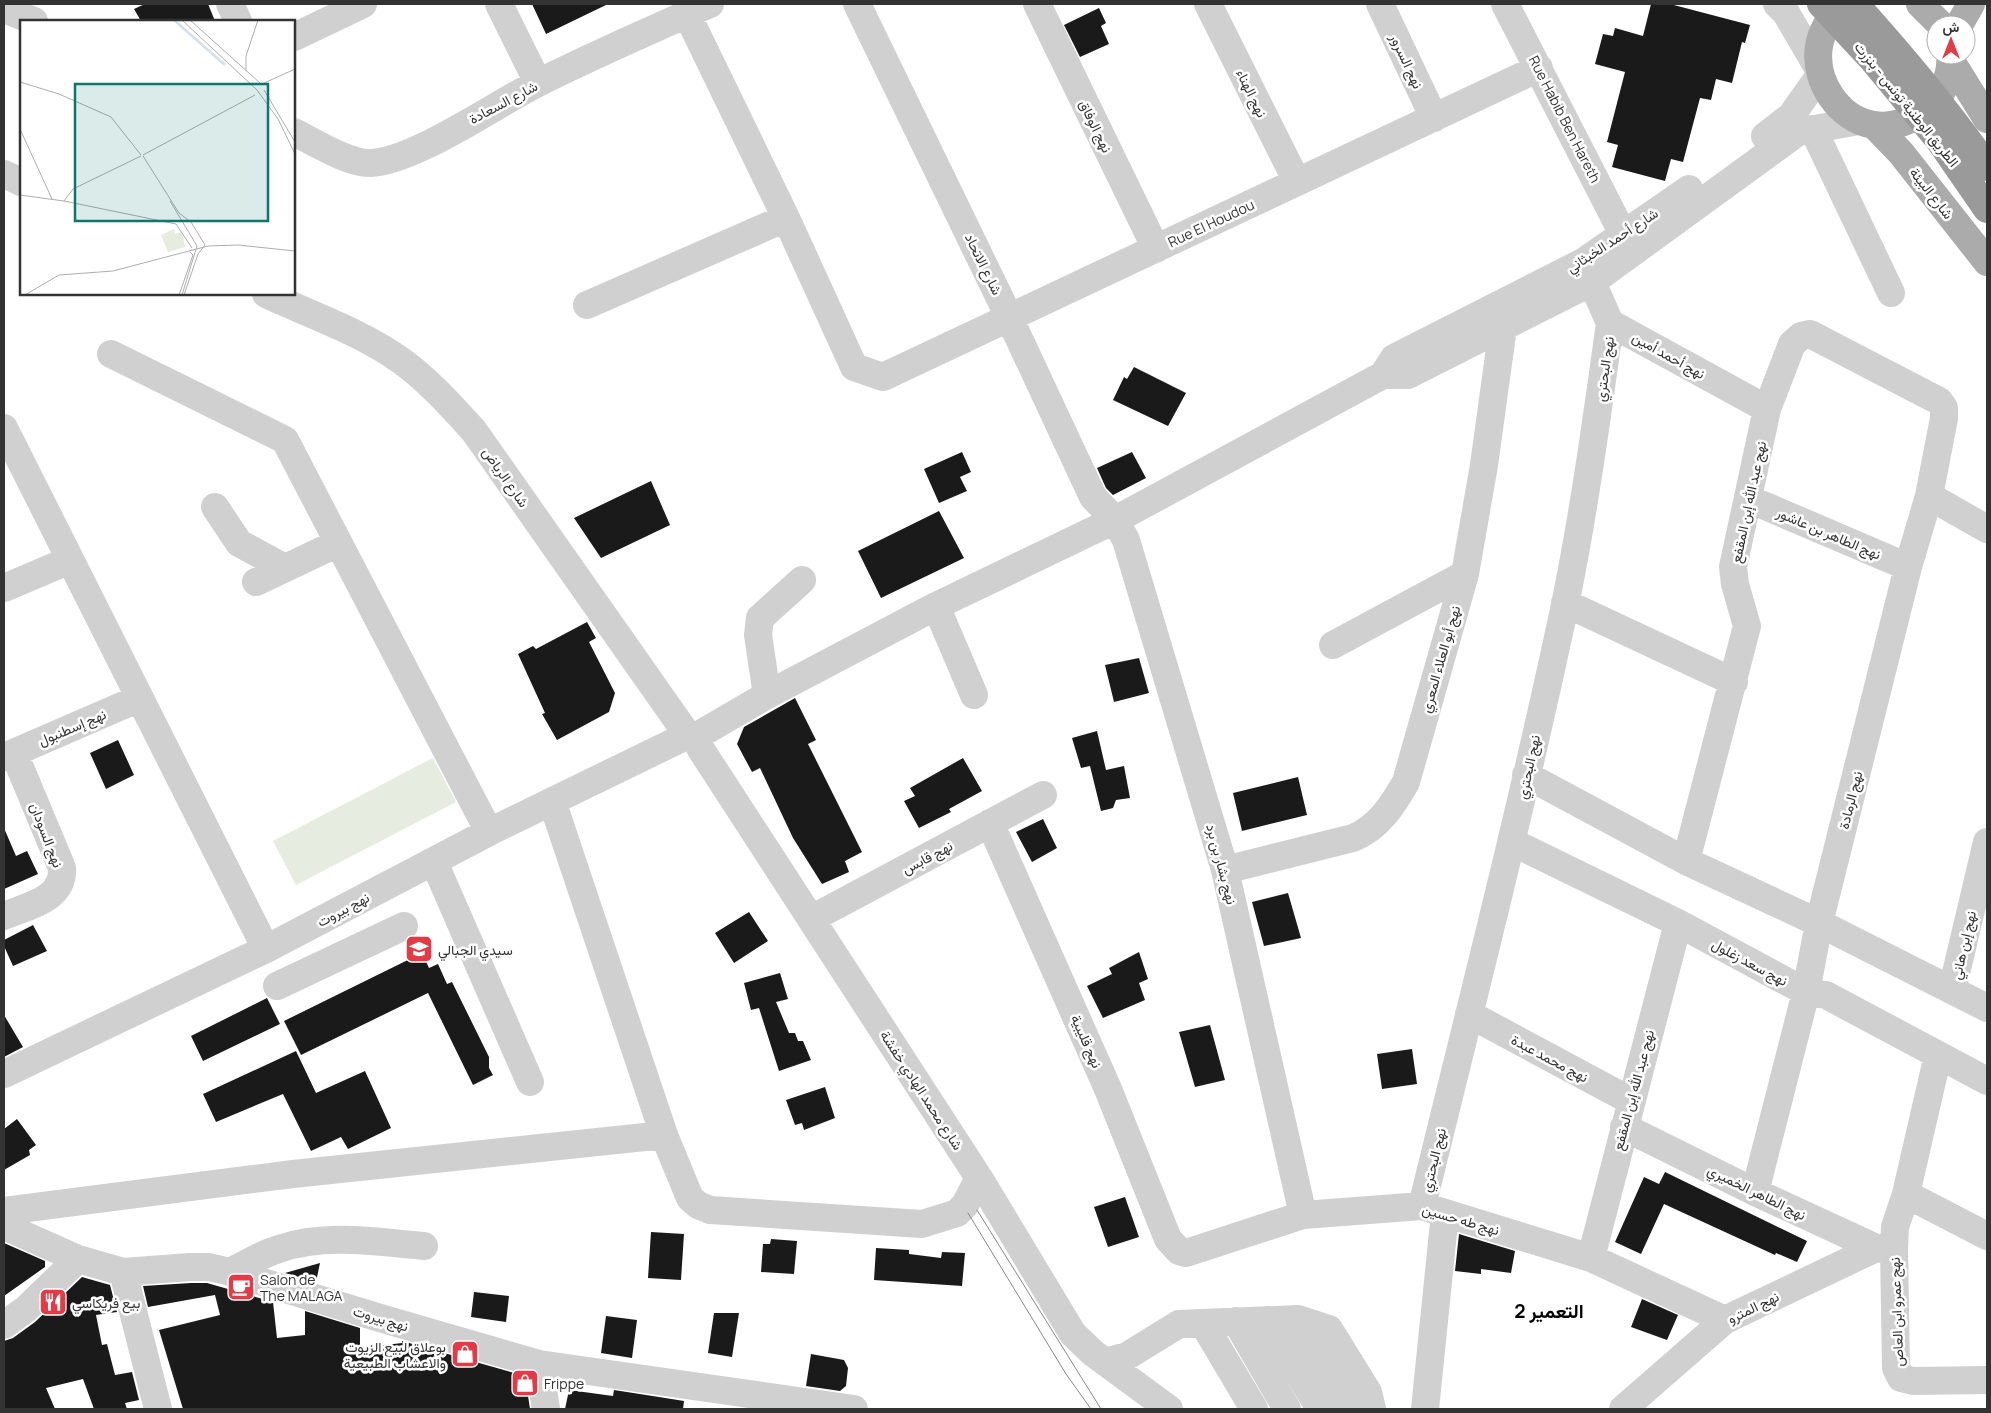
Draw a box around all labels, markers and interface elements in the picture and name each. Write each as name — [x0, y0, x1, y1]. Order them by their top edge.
north arrow — [1926, 15, 1976, 65]
text: ش — [1943, 17, 1960, 36]
inset map — [20, 20, 295, 295]
street label: نهج السرور — [1384, 29, 1428, 92]
street label: الطريق الوطنية تونس - بنزرت — [1851, 37, 1963, 171]
street label: Rue Habib Ben Hareth — [1525, 52, 1605, 186]
street label: نهج الهناء — [1230, 66, 1272, 121]
street label: شارع السعادة — [465, 76, 541, 130]
street label: نهج الوفاق — [1073, 96, 1117, 157]
street label: شارع البيئة — [1904, 163, 1958, 224]
street label: Rue El Houdou — [1165, 195, 1257, 251]
street label: شارع أحمد الخبثاني — [1563, 203, 1663, 279]
street label: شارع الاتحاد — [959, 230, 1007, 299]
street label: نهج أحمد أمين — [1628, 327, 1709, 385]
street label: نهج البحتري — [1590, 335, 1621, 403]
street label: نهج عبد الله إبن المقفع — [1726, 439, 1772, 565]
street label: شارع الرياض — [477, 443, 534, 512]
street label: نهج الطاهر بن عاشور — [1772, 502, 1884, 565]
street label: نهج أبو العلاء المعري — [1416, 603, 1467, 716]
street label: نهج إسطنبول — [35, 704, 110, 752]
street label: نهج البحتري — [1512, 733, 1547, 802]
street label: نهج الرمادة — [1834, 769, 1868, 832]
street label: نهج السودان — [24, 800, 68, 871]
street label: نهج بشار بن برد — [1200, 822, 1242, 907]
street label: نهج قابس — [898, 836, 957, 880]
street label: نهج بيروت — [313, 887, 373, 932]
street label: نهج إبن هاني — [1946, 909, 1983, 982]
school or university icon: سيدي الجبالي — [404, 934, 434, 964]
street label: نهج سعد زغلول — [1708, 934, 1791, 992]
place label: سيدي الجبالي — [438, 940, 513, 962]
street label: نهج قليبية — [1065, 1011, 1107, 1071]
street label: شارع محمد الهادي خفشة — [874, 1027, 968, 1155]
street label: نهج عبد الله إبن المقفع — [1608, 1028, 1660, 1153]
street label: نهج محمد عبدة — [1507, 1030, 1592, 1088]
street label: نهج البحتري — [1416, 1126, 1453, 1195]
street label: نهج الطاهر الخميري — [1703, 1160, 1809, 1227]
street label: نهج طه حسين — [1420, 1199, 1502, 1241]
street label: نهج عمرو ابن العاص — [1885, 1257, 1909, 1367]
place label: Salon de The MALAGA — [260, 1270, 343, 1305]
cafe icon: Salon de The MALAGA — [226, 1272, 256, 1302]
street label: نهج المترو — [1724, 1286, 1783, 1329]
restaurant icon: بيع فريكاسي — [38, 1287, 68, 1317]
place label: بيع فريكاسي — [72, 1293, 140, 1315]
district label: التعمير 2 — [1514, 1298, 1584, 1324]
street label: نهج بيروت — [351, 1301, 411, 1337]
place label: بوعلاق لبيع الزيوت والاعشاب الطبيعية — [344, 1337, 446, 1372]
shop icon: بوعلاق لبيع الزيوت والاعشاب الطبيعية — [450, 1339, 480, 1369]
shop icon: Frippe — [510, 1368, 540, 1398]
place label: Frippe — [544, 1374, 584, 1393]

